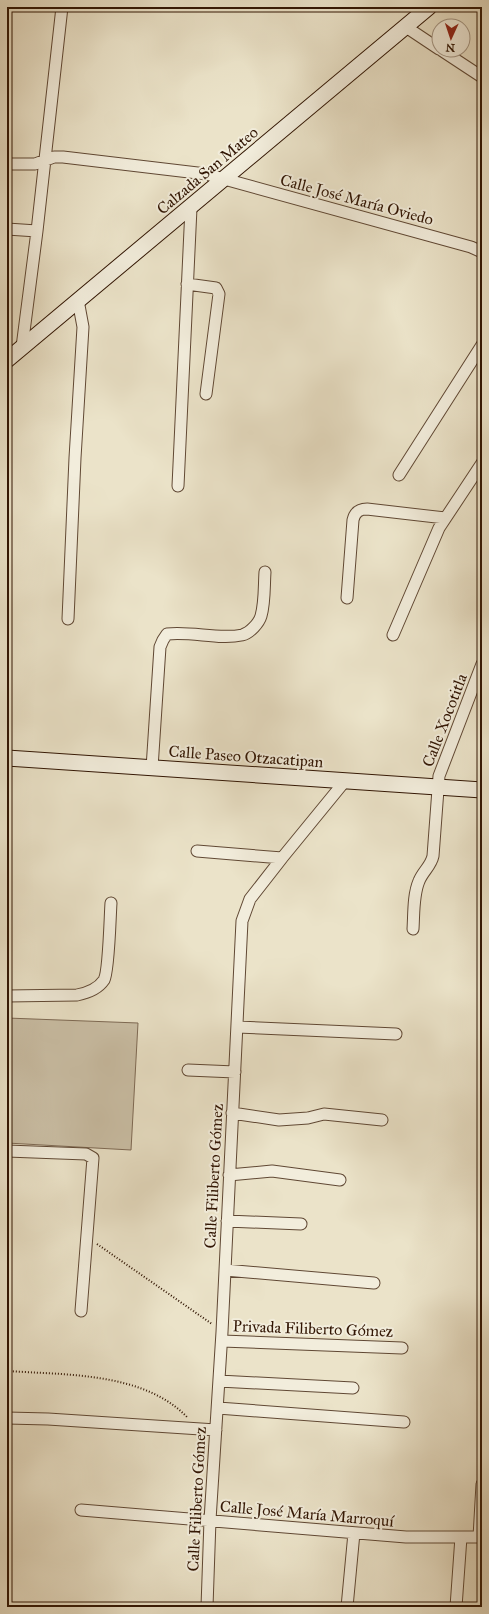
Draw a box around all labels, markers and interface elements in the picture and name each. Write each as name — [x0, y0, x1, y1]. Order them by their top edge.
north arrow — [431, 18, 471, 58]
text: N — [445, 41, 456, 54]
street label: Calzada San Mateo — [153, 123, 262, 218]
street label: Calle José María Oviedo — [278, 170, 435, 230]
street label: Calle Xocotitla — [418, 671, 471, 769]
street label: Calle Paseo Otzacatipan — [168, 742, 324, 771]
street label: Calle Filiberto Gómez — [200, 1103, 227, 1249]
street label: Privada Filiberto Gómez — [232, 1316, 394, 1341]
street label: Calle Filiberto Gómez — [183, 1426, 210, 1572]
street label: Calle José María Marroquí — [219, 1496, 395, 1532]

